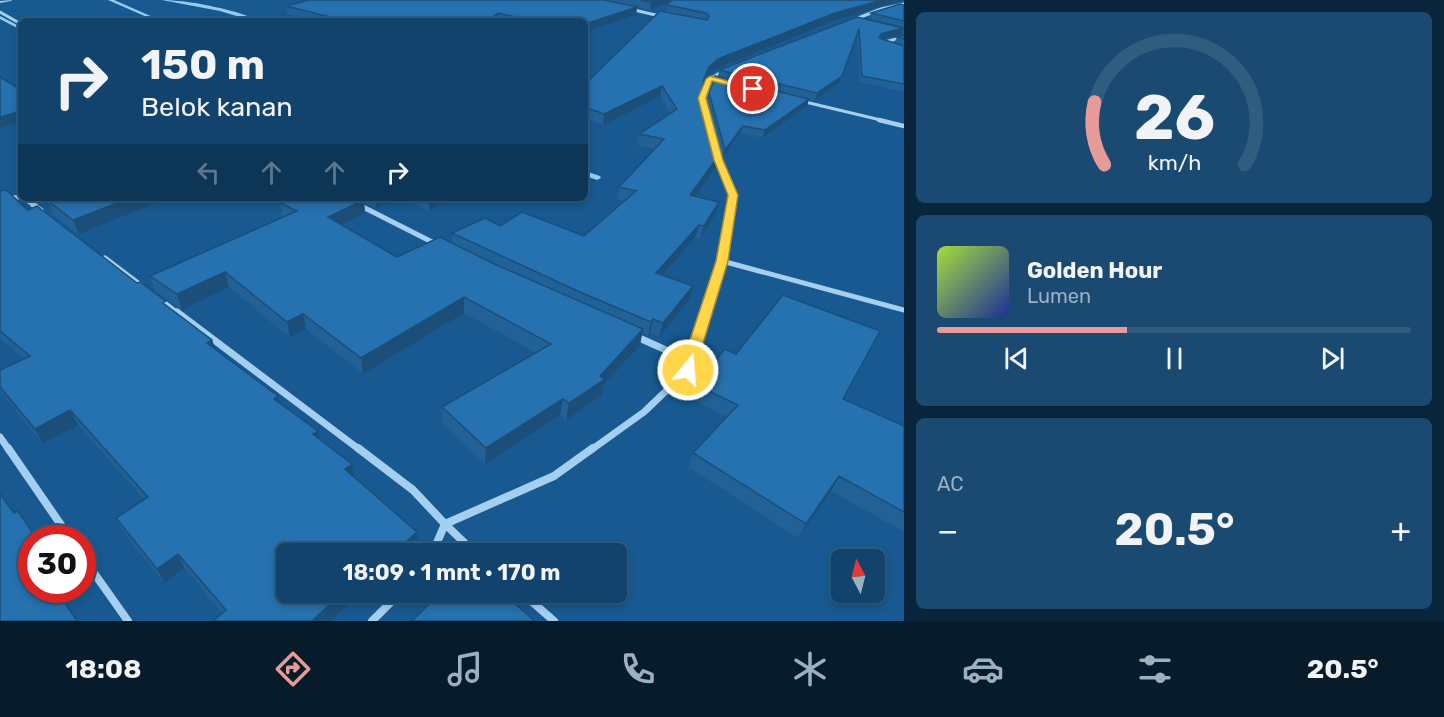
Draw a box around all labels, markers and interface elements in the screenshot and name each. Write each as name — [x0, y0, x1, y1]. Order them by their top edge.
text: 150 m — [141, 40, 265, 90]
icon: right — [42, 42, 120, 120]
pin — [727, 63, 778, 114]
icon: arrive — [736, 72, 769, 105]
text: 26 — [1133, 81, 1215, 155]
text: Belok kanan — [141, 91, 293, 123]
text: km/h — [1147, 150, 1201, 175]
icon: left — [192, 156, 225, 189]
icon: ahead — [255, 156, 288, 189]
icon: ahead — [318, 156, 351, 189]
icon: right — [381, 156, 414, 189]
text: Golden Hour — [1027, 257, 1162, 284]
text: Lumen — [1027, 284, 1091, 308]
position arrow — [656, 338, 720, 402]
icon: previous — [1000, 342, 1033, 375]
icon: pause — [1158, 342, 1191, 375]
icon: next — [1316, 342, 1349, 375]
text: AC — [937, 472, 963, 496]
text: 20.5° — [1115, 503, 1234, 556]
text: − — [937, 511, 958, 550]
text: + — [1390, 511, 1411, 550]
speed limit sign: 30 — [18, 525, 96, 603]
north arrow — [831, 549, 885, 603]
map controls — [831, 549, 885, 603]
text: 18:09 · 1 mnt · 170 m — [343, 559, 561, 586]
icon: directions — [272, 648, 314, 690]
icon: music — [444, 648, 486, 690]
icon: phone — [617, 648, 659, 690]
icon: climate — [789, 648, 831, 690]
icon: car — [962, 648, 1004, 690]
icon: filters — [1134, 648, 1176, 690]
text: 18:08 — [65, 653, 141, 685]
text: 20.5° — [1307, 653, 1379, 685]

